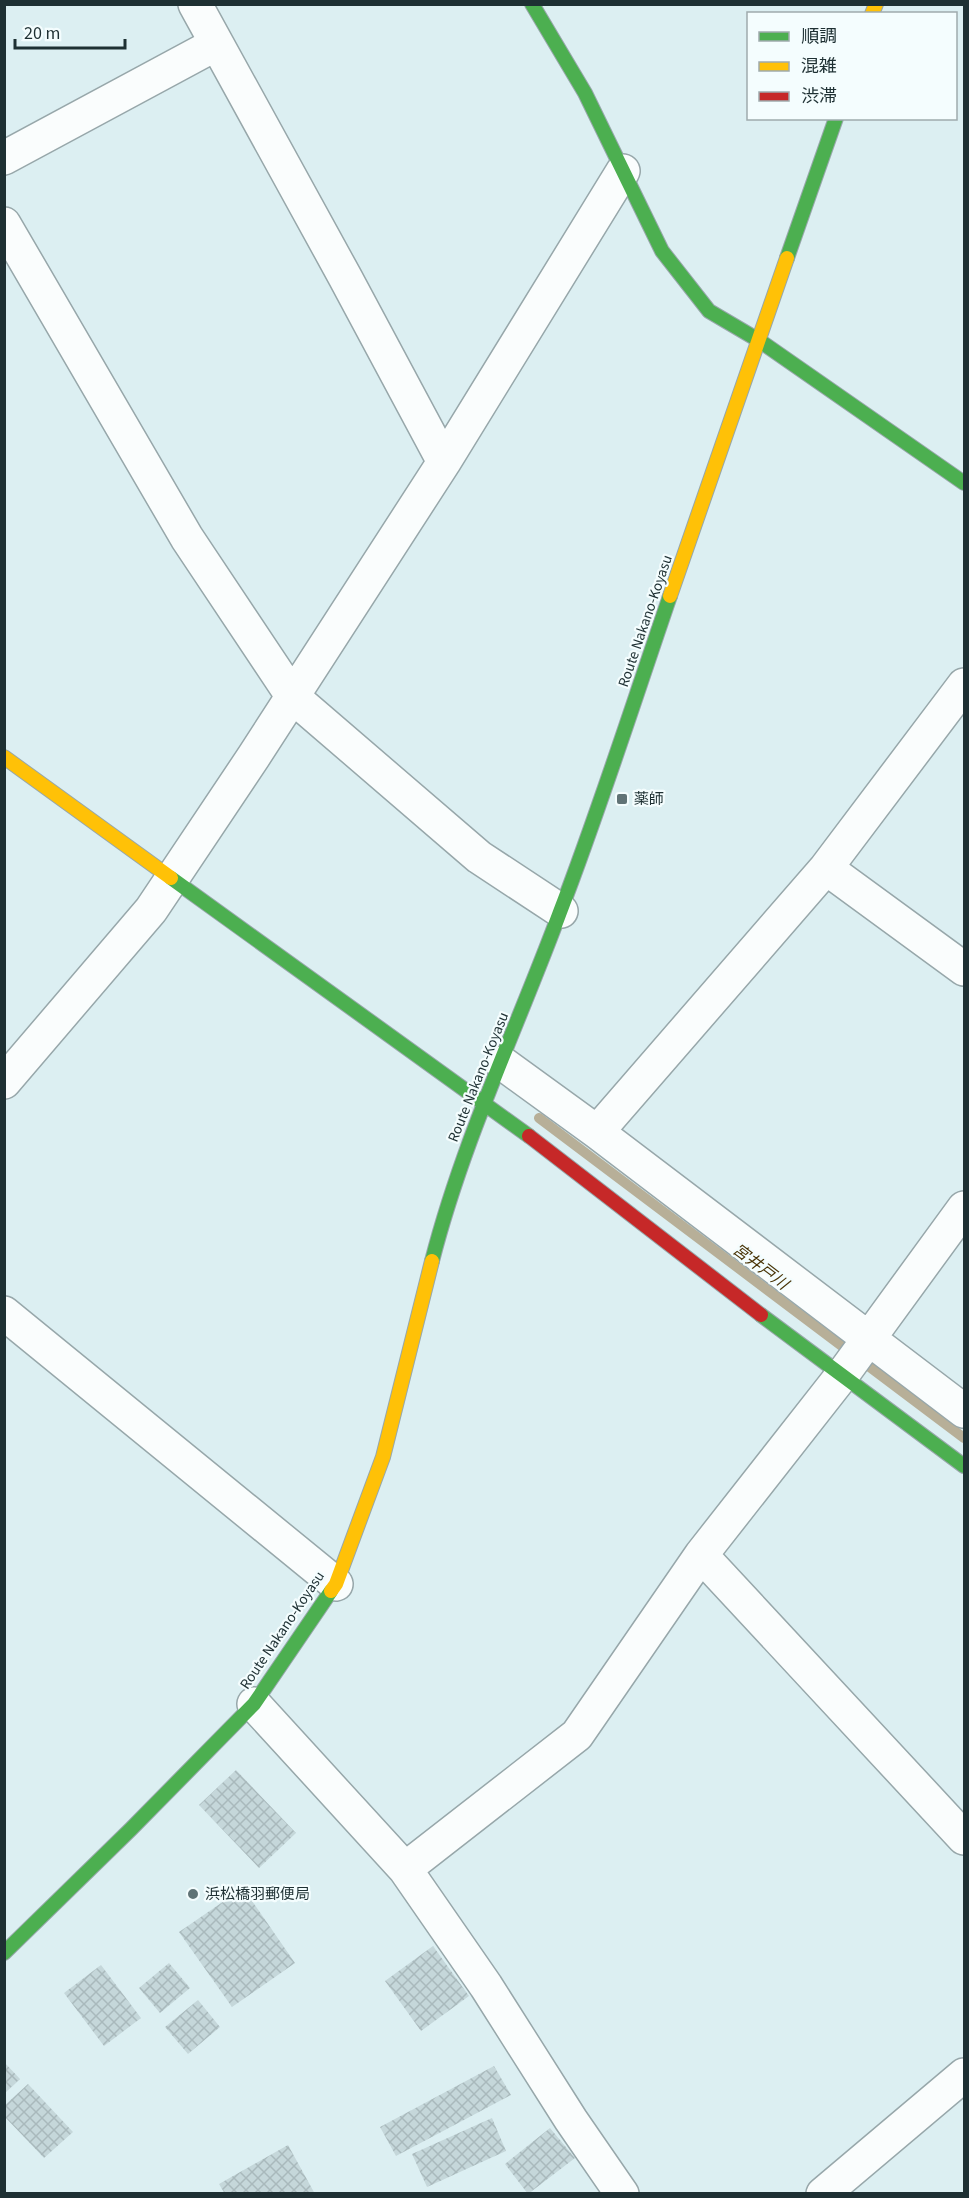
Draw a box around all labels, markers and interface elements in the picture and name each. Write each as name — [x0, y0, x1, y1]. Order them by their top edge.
scale bar — [15, 12, 124, 50]
legend — [747, 12, 957, 120]
text: 20 m — [24, 21, 60, 46]
text: 順調 — [801, 24, 837, 49]
text: 混雑 — [801, 54, 837, 79]
text: 渋滞 — [801, 84, 837, 109]
street label: Route Nakano-Koyasu — [613, 552, 678, 690]
place label: 薬師 — [634, 789, 664, 810]
marker: 薬師 — [615, 792, 629, 806]
street label: Route Nakano-Koyasu — [443, 1009, 514, 1145]
water label: 宮井戸川 — [728, 1239, 794, 1296]
street label: Route Nakano-Koyasu — [235, 1567, 330, 1694]
place label: 浜松橋羽郵便局 — [205, 1884, 310, 1905]
marker: 浜松橋羽郵便局 — [186, 1887, 200, 1901]

